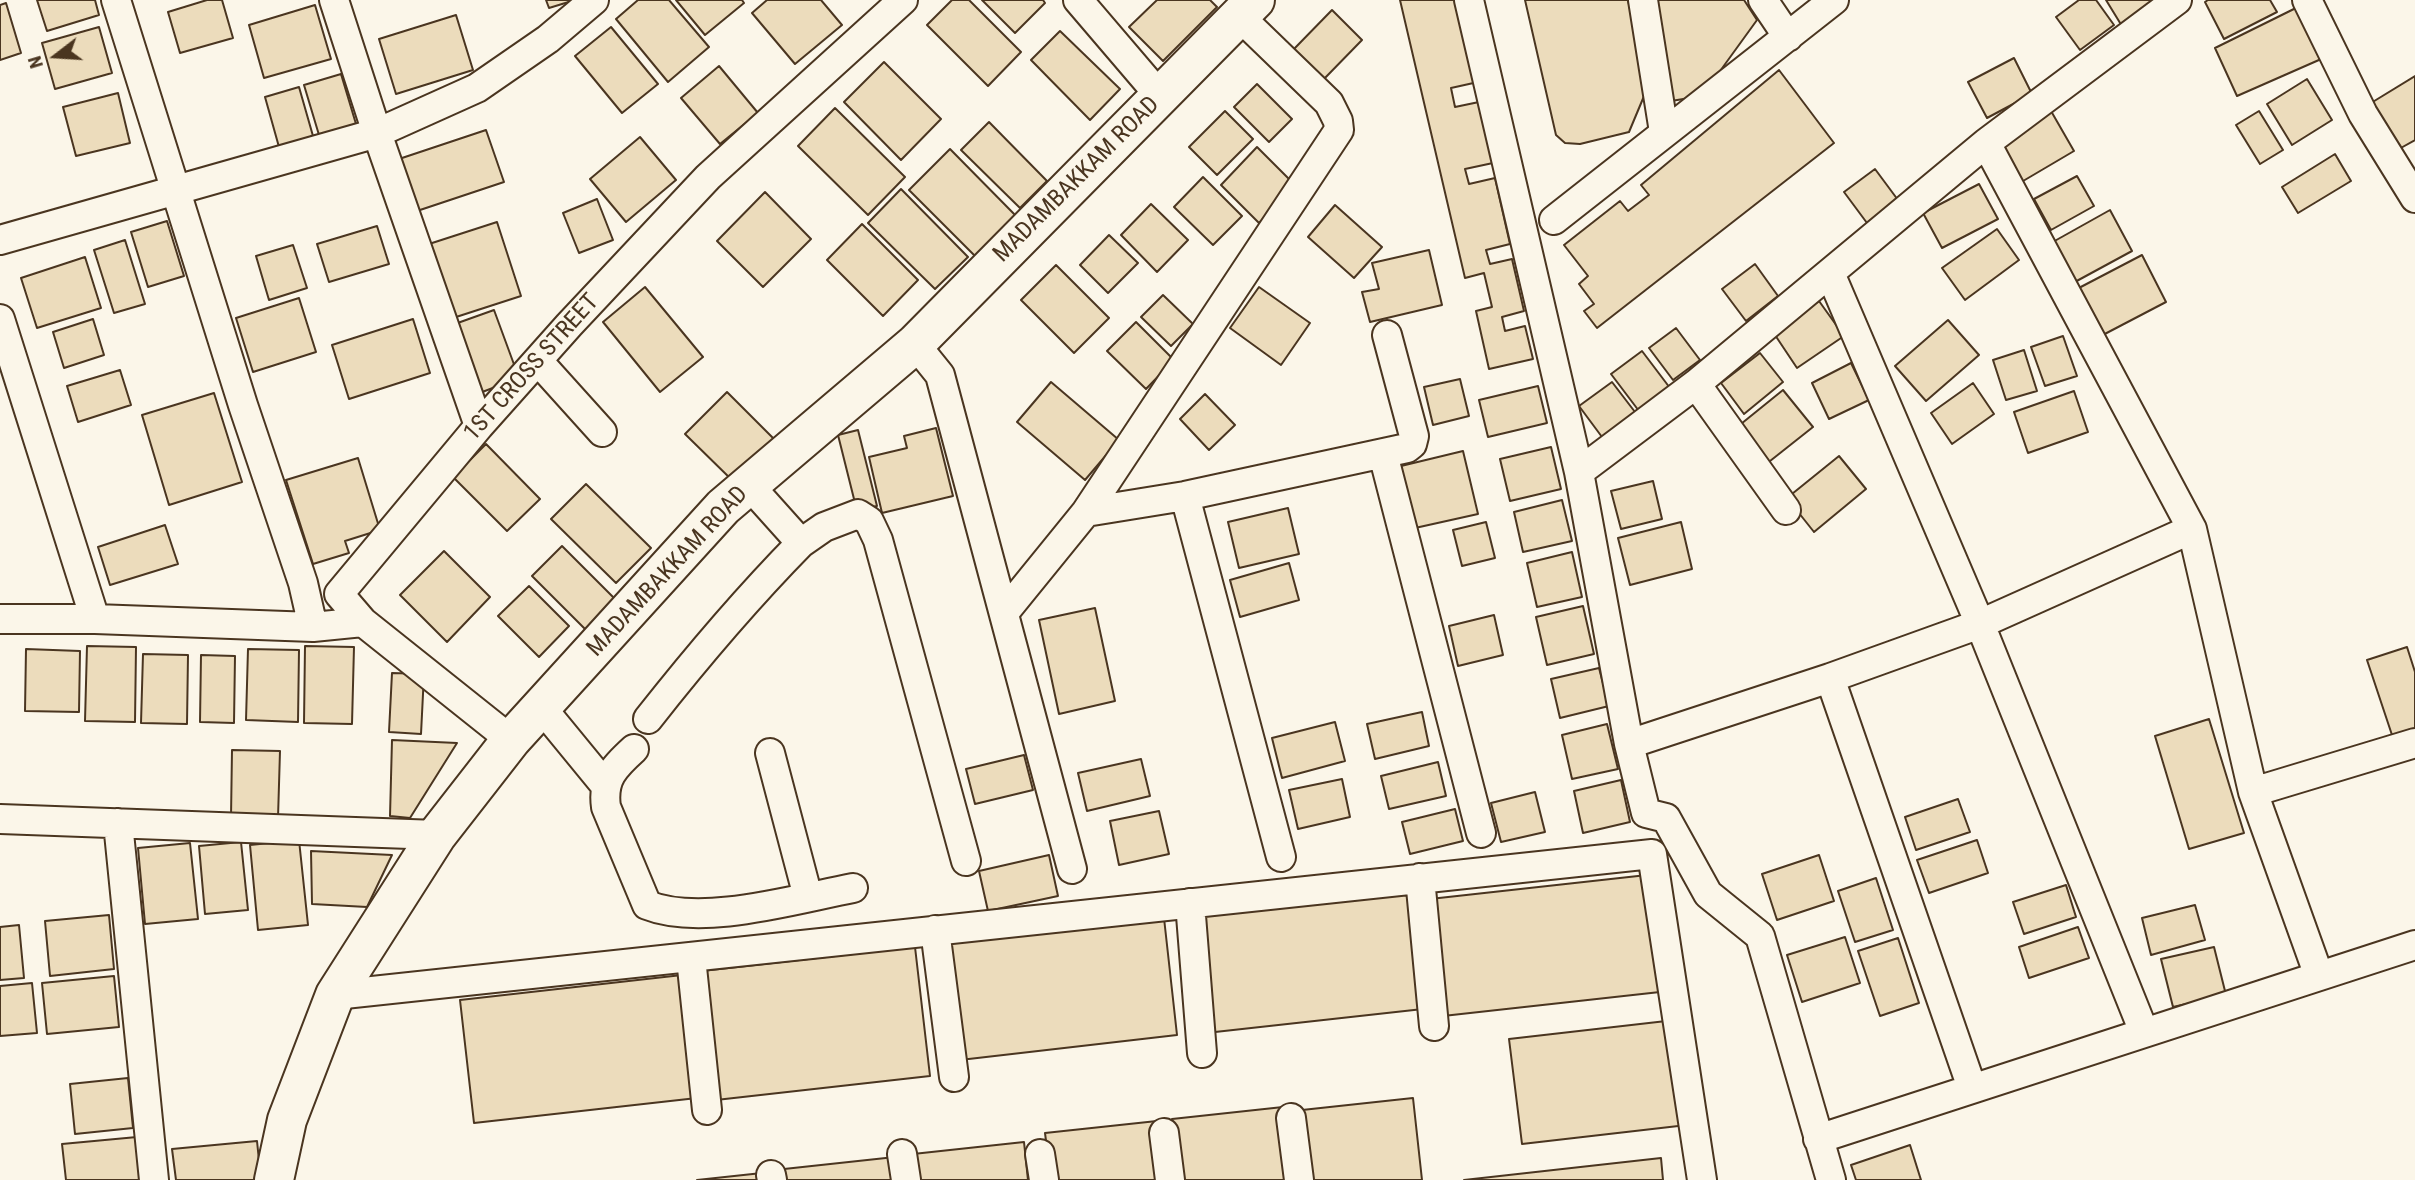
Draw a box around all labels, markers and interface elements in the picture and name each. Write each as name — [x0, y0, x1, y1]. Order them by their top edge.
north arrow — [21, 21, 91, 91]
text: N — [23, 53, 48, 71]
street label: MADAMBAKKAM ROAD — [988, 91, 1166, 269]
street label: 1ST CROSS STREET — [458, 289, 606, 447]
street label: MADAMBAKKAM ROAD — [582, 481, 754, 663]

